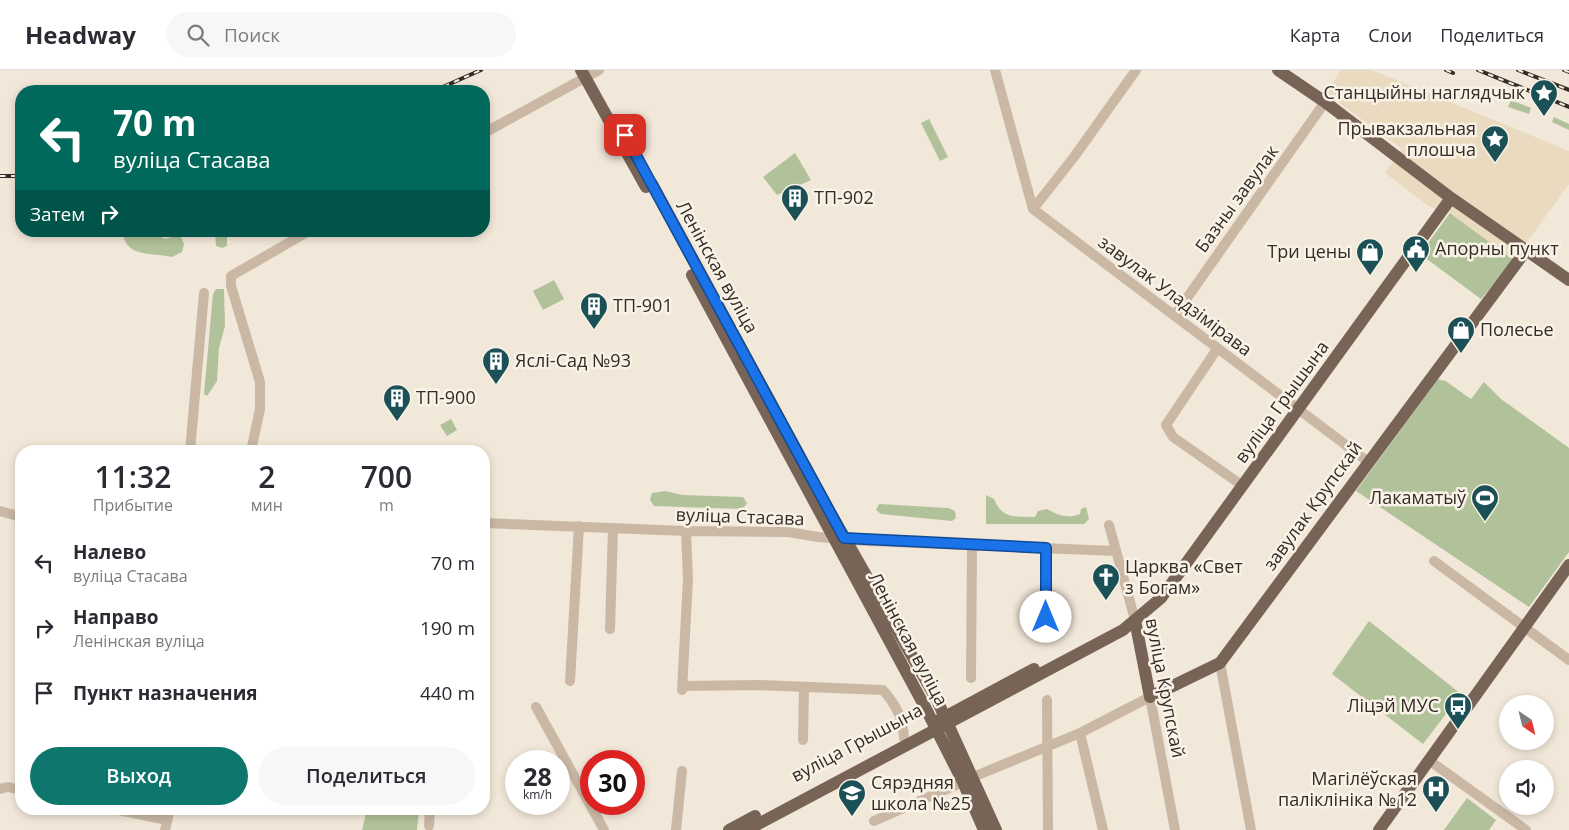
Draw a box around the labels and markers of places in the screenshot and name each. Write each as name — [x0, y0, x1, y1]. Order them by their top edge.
place icon: Станцыйны наглядчык — [1529, 78, 1559, 117]
place label: Станцыйны наглядчык — [1324, 80, 1526, 104]
pin — [604, 114, 646, 156]
place label: Прывакзальная плошча — [1337, 116, 1476, 161]
place icon: Прывакзальная плошча — [1480, 124, 1510, 163]
building icon: ТП-902 — [780, 183, 810, 222]
place label: ТП-902 — [814, 185, 874, 209]
public building icon: Апорны пункт — [1401, 234, 1431, 273]
place label: Апорны пункт — [1435, 236, 1559, 260]
shop icon: Три цены — [1355, 237, 1385, 276]
place label: Три цены — [1267, 239, 1351, 263]
building icon: ТП-901 — [579, 291, 609, 330]
place label: ТП-901 — [613, 293, 673, 317]
shop icon: Полесье — [1446, 315, 1476, 354]
place label: Полесье — [1480, 317, 1554, 341]
building icon: Яслі-Сад №93 — [481, 346, 511, 385]
place label: Яслі-Сад №93 — [515, 348, 631, 372]
building icon: ТП-900 — [382, 383, 412, 422]
place label: ТП-900 — [416, 385, 476, 409]
sports icon: Лакаматыў — [1470, 483, 1500, 522]
place label: Лакаматыў — [1370, 485, 1467, 509]
place label: Царква «Свет з Богам» — [1125, 554, 1243, 599]
church icon: Царква «Свет з Богам» — [1091, 562, 1121, 601]
bus stop icon: Ліцэй МУС — [1443, 691, 1473, 730]
place label: Ліцэй МУС — [1347, 693, 1439, 717]
place label: Магілёўская паліклініка №12 — [1278, 766, 1417, 811]
place label: Сярэдняя школа №25 — [871, 770, 971, 815]
hospital icon: Магілёўская паліклініка №12 — [1421, 774, 1451, 813]
school or university icon: Сярэдняя школа №25 — [837, 778, 867, 817]

